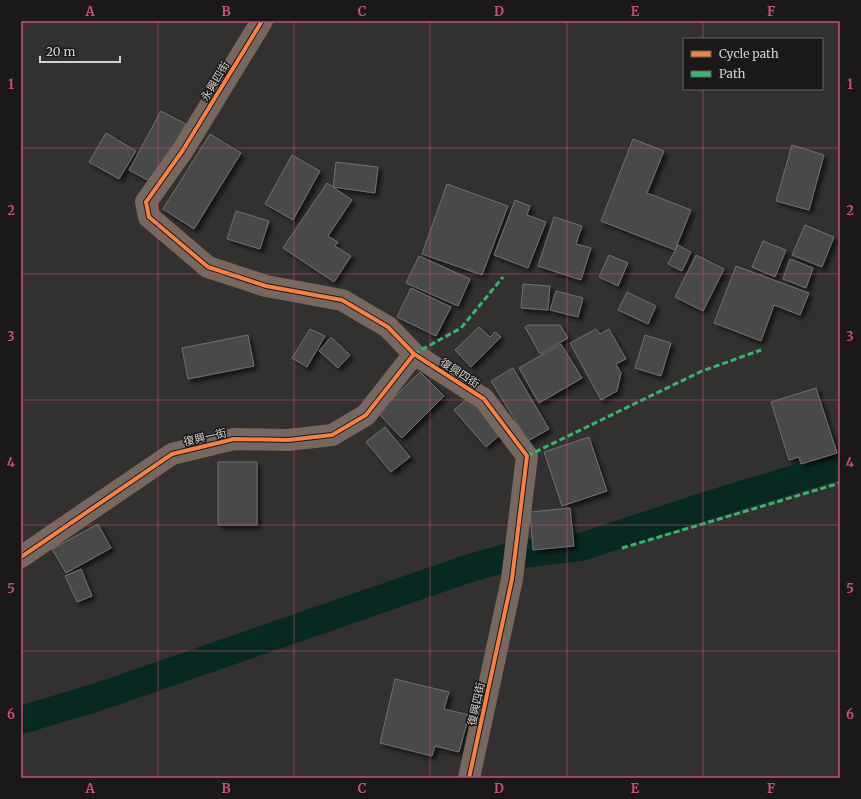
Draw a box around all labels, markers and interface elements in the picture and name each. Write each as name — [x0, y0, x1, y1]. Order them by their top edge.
text: A — [84, 3, 95, 20]
text: B — [221, 3, 231, 20]
text: C — [358, 3, 367, 20]
text: D — [494, 3, 504, 20]
text: E — [631, 3, 640, 20]
text: F — [767, 3, 775, 20]
scale bar — [40, 38, 120, 64]
legend — [683, 38, 823, 90]
text: 20 m — [46, 44, 75, 59]
text: Cycle path — [719, 46, 779, 61]
street label: 永興四街 — [198, 59, 232, 103]
text: Path — [719, 66, 745, 81]
text: 1 — [8, 76, 14, 93]
text: 1 — [847, 76, 853, 93]
text: 2 — [7, 202, 15, 219]
text: 2 — [846, 202, 854, 219]
text: 3 — [7, 328, 15, 345]
text: 3 — [846, 328, 854, 345]
street label: 復興四街 — [438, 355, 482, 391]
street label: 復興一街 — [182, 425, 228, 449]
text: 4 — [7, 454, 16, 471]
text: 4 — [846, 454, 855, 471]
text: 5 — [7, 580, 15, 597]
text: 5 — [846, 580, 854, 597]
street label: 復興四街 — [465, 681, 487, 727]
text: 6 — [7, 706, 15, 723]
text: 6 — [846, 706, 854, 723]
text: A — [84, 780, 95, 797]
text: B — [221, 780, 231, 797]
text: C — [358, 780, 367, 797]
text: D — [494, 780, 504, 797]
text: E — [631, 780, 640, 797]
text: F — [767, 780, 775, 797]

